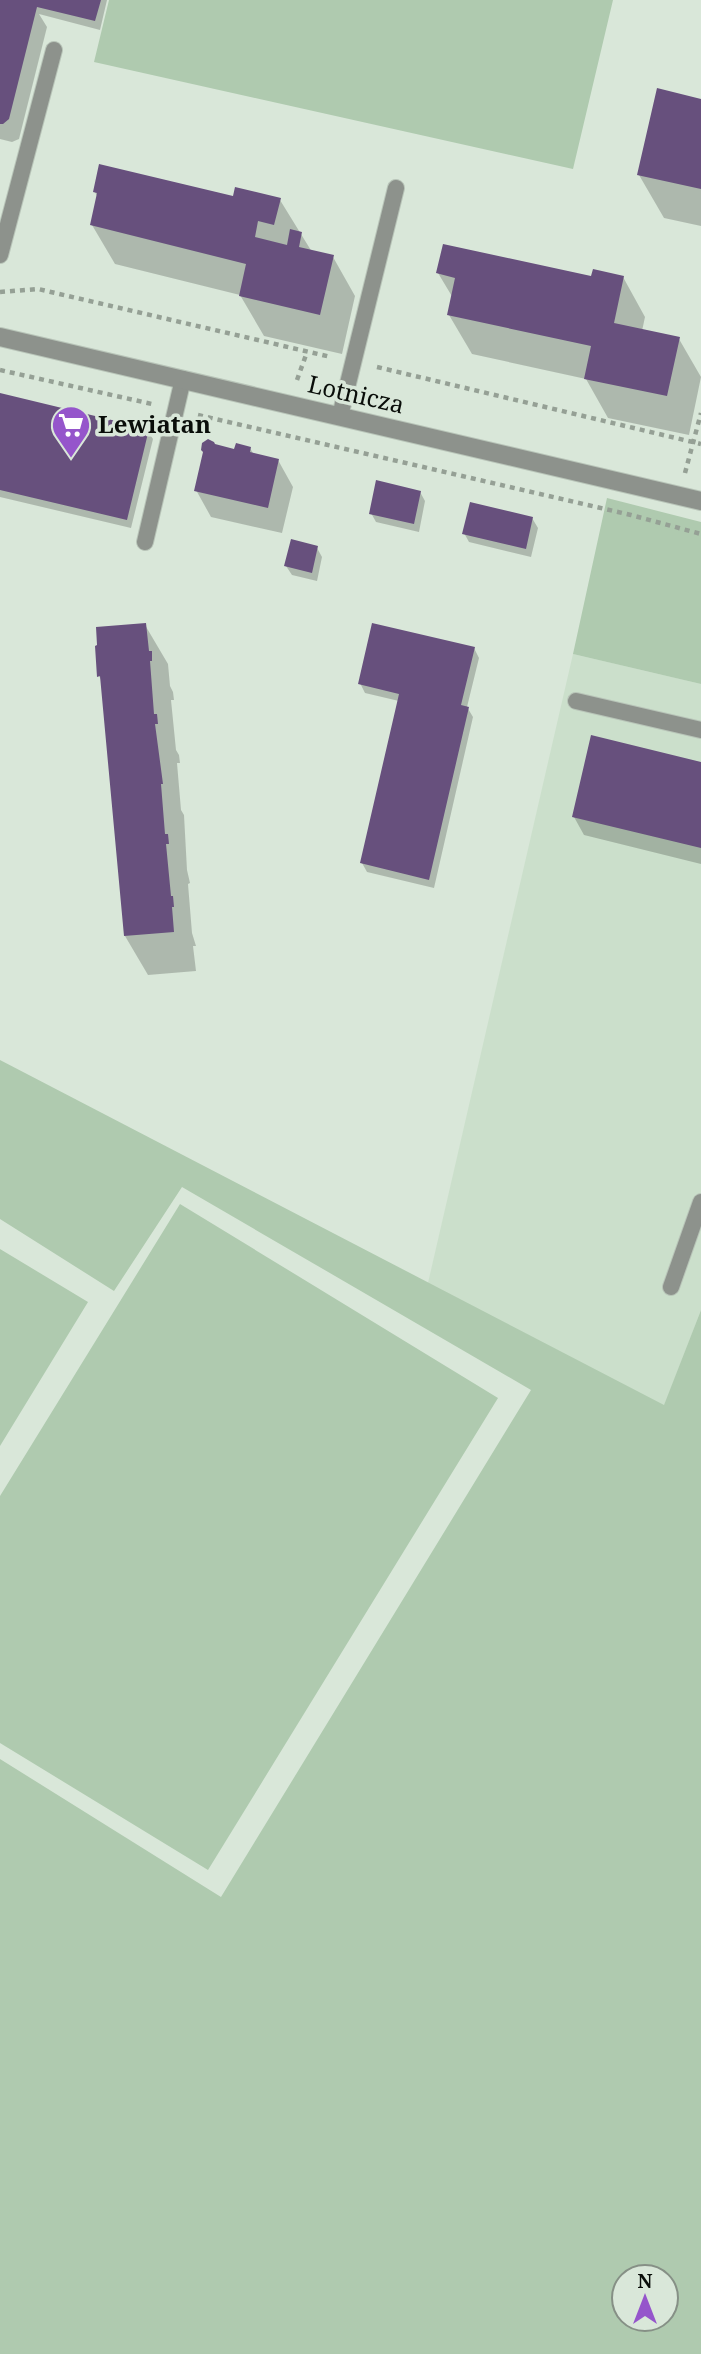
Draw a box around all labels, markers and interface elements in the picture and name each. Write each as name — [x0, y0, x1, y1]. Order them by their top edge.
street label: Lotnicza — [305, 366, 408, 421]
supermarket icon: Lewiatan — [50, 404, 92, 459]
place label: Lewiatan — [98, 407, 211, 440]
north arrow — [610, 2263, 680, 2333]
text: N — [638, 2268, 653, 2294]

